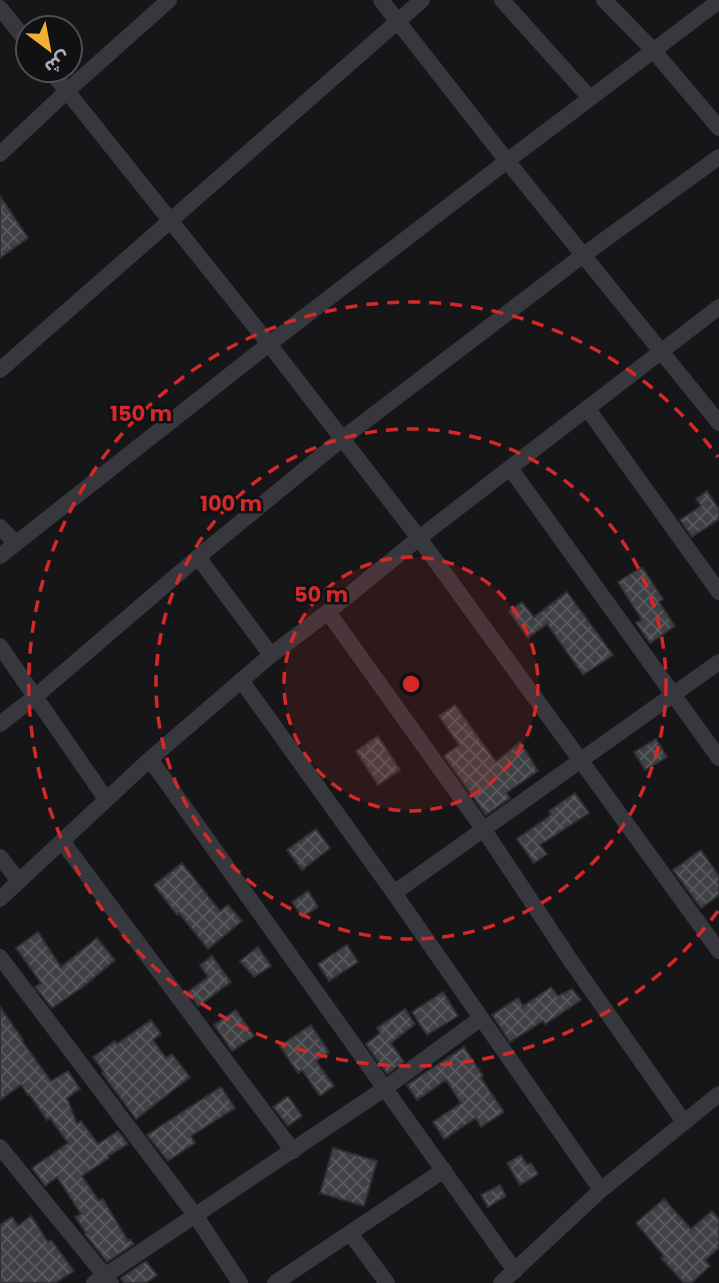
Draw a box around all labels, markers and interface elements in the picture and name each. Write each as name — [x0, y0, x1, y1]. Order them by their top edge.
north arrow — [14, 14, 84, 84]
text: ش — [40, 45, 76, 81]
text: 150 m — [110, 399, 172, 428]
text: 100 m — [200, 489, 262, 518]
text: 50 m — [294, 580, 348, 609]
centre of rings — [399, 672, 423, 696]

